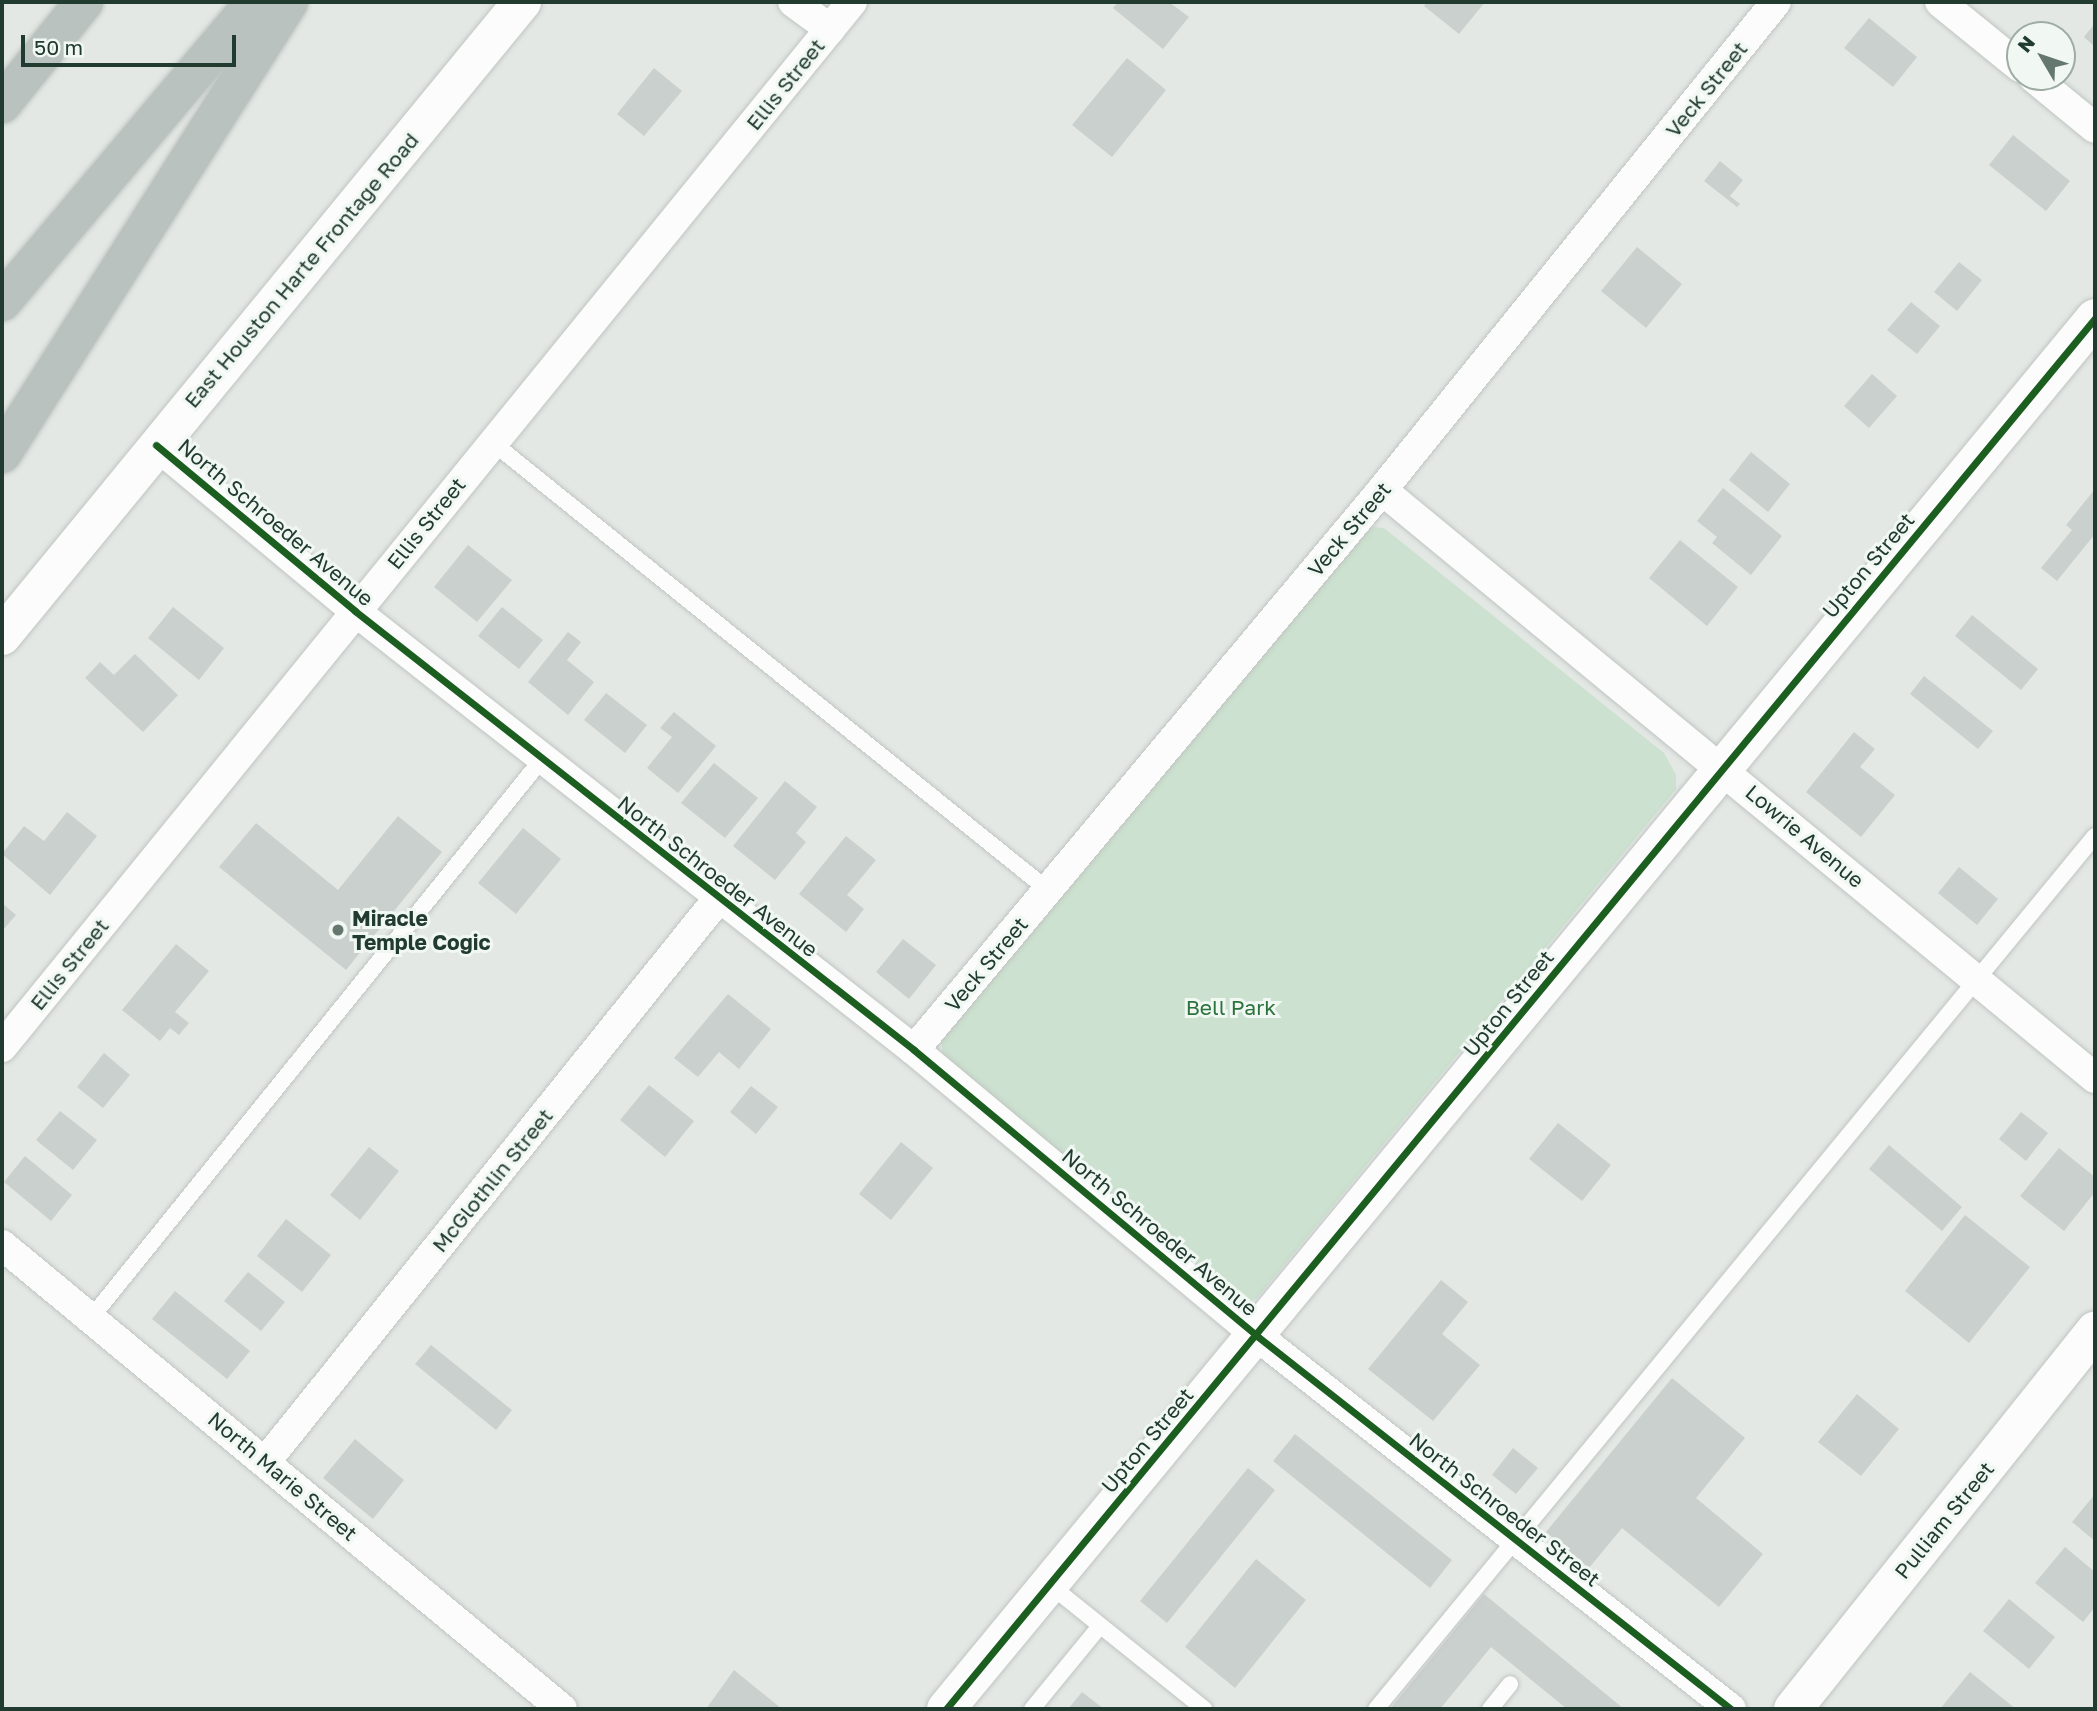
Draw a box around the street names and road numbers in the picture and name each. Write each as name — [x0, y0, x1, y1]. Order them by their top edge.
street label: Ellis Street — [740, 33, 830, 135]
street label: Veck Street — [1660, 36, 1752, 142]
street label: East Houston Harte Frontage Road — [179, 127, 423, 413]
street label: North Schroeder Avenue — [173, 433, 379, 611]
street label: Ellis Street — [381, 472, 471, 574]
street label: Veck Street — [1302, 477, 1396, 581]
street label: Upton Street — [1817, 507, 1919, 623]
street label: Lowrie Avenue — [1741, 779, 1869, 893]
street label: North Schroeder Avenue — [613, 790, 823, 962]
street label: Veck Street — [939, 912, 1033, 1016]
street label: Ellis Street — [24, 913, 114, 1015]
street label: Upton Street — [1457, 945, 1559, 1061]
street label: McGlothlin Street — [426, 1103, 558, 1257]
street label: North Schroeder Avenue — [1057, 1143, 1263, 1321]
street label: Upton Street — [1096, 1382, 1198, 1498]
street label: North Marie Street — [203, 1406, 363, 1546]
street label: North Schroeder Street — [1405, 1427, 1605, 1591]
street label: Pulliam Street — [1889, 1456, 1999, 1584]

